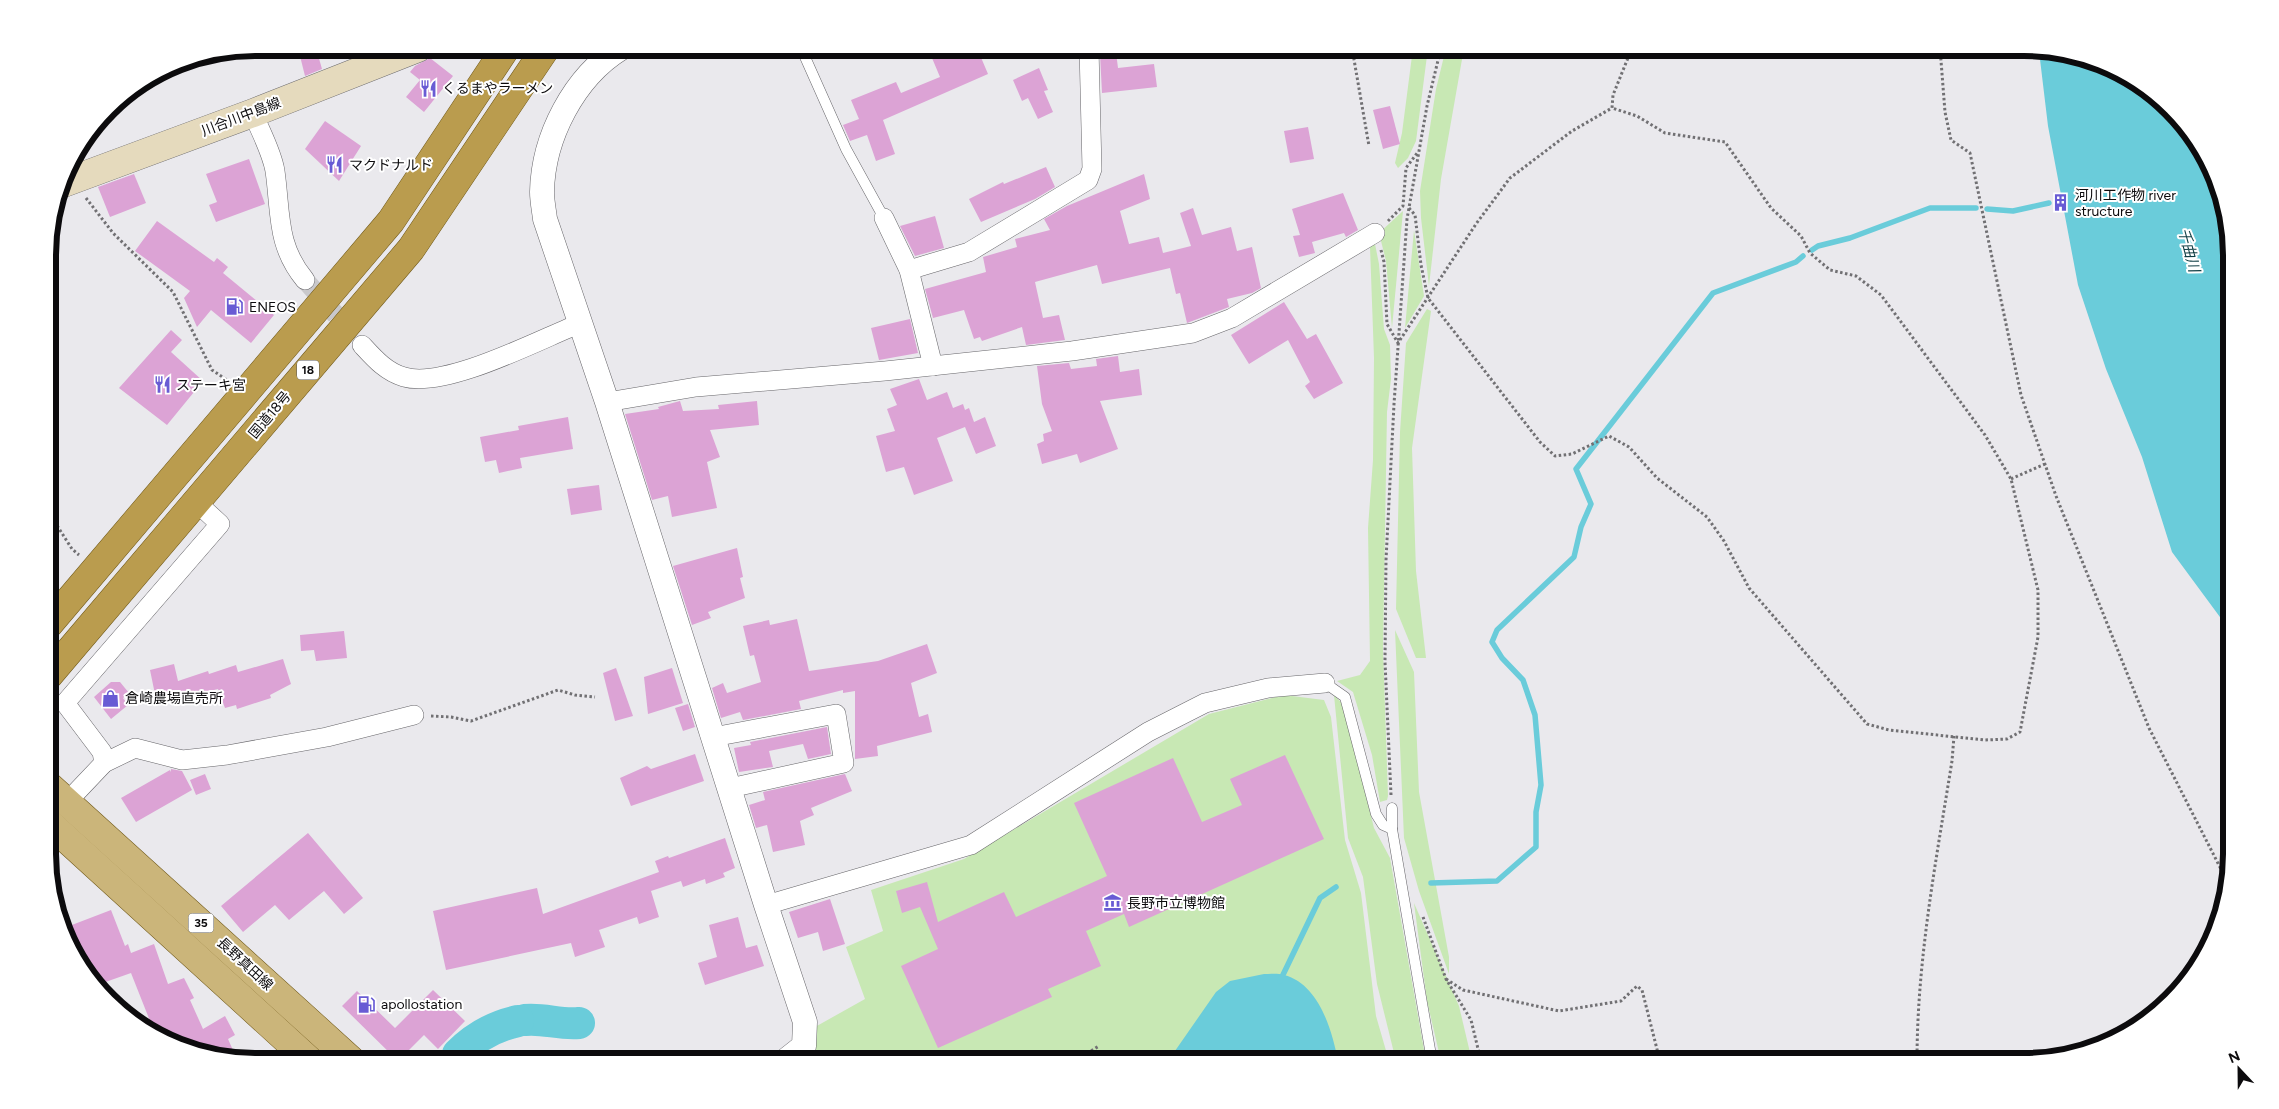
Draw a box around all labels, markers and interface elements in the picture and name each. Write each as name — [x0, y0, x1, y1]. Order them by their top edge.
restaurant icon: くるまやラーメン — [418, 78, 438, 98]
place label: くるまやラーメン — [442, 80, 553, 97]
street label: 川合川中島線 — [199, 94, 283, 140]
restaurant icon: マクドナルド — [325, 155, 345, 175]
place label: マクドナルド — [349, 157, 433, 174]
place label: 河川工作物 river structure — [2075, 187, 2176, 220]
building icon: 河川工作物 river structure — [2051, 193, 2071, 213]
water label: 千曲川 — [2174, 226, 2204, 276]
fuel station icon: ENEOS — [225, 297, 245, 317]
place label: ENEOS — [249, 299, 296, 316]
road number: 18 — [297, 360, 319, 380]
restaurant icon: ステーキ宮 — [152, 375, 172, 395]
place label: ステーキ宮 — [176, 377, 246, 394]
street label: 国道18号 — [245, 388, 295, 442]
shop icon: 倉崎農場直売所 — [101, 688, 121, 708]
place label: 倉崎農場直売所 — [125, 690, 223, 707]
museum icon: 長野市立博物館 — [1103, 893, 1123, 913]
place label: 長野市立博物館 — [1127, 895, 1225, 912]
road number: 35 — [188, 914, 214, 932]
street label: 長野真田線 — [214, 934, 276, 994]
fuel station icon: apollostation — [357, 994, 377, 1014]
place label: apollostation — [381, 996, 462, 1013]
north arrow — [2214, 1044, 2264, 1094]
text: N — [2226, 1048, 2243, 1067]

